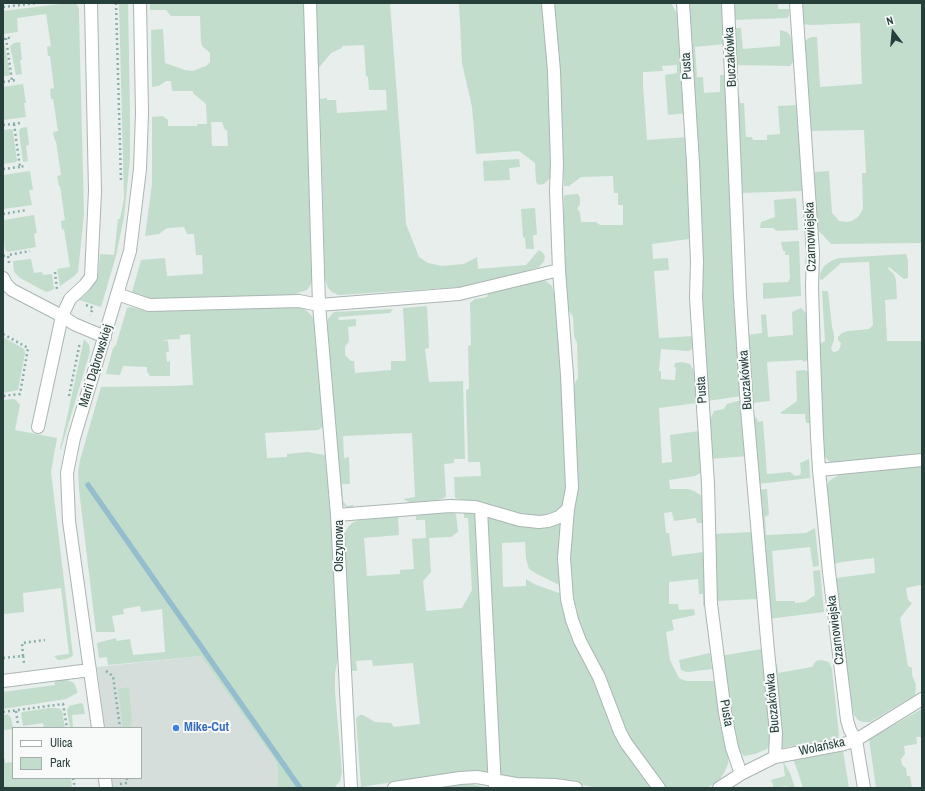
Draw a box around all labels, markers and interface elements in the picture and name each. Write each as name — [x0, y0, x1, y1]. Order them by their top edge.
north arrow — [873, 12, 913, 52]
text: N — [885, 13, 895, 28]
street label: Buczakówka — [722, 27, 740, 87]
street label: Pusta — [678, 52, 696, 80]
street label: Czarnowiejska — [802, 202, 820, 272]
street label: Marii Dąbrowskiej — [76, 323, 116, 409]
street label: Buczakówka — [736, 350, 756, 410]
street label: Pusta — [693, 376, 711, 404]
street label: Olszynowa — [332, 520, 348, 572]
street label: Czarnowiejska — [824, 594, 848, 666]
street label: Buczakówka — [763, 673, 783, 733]
street label: Pusta — [716, 698, 736, 728]
place label: Mike-Cut — [184, 720, 229, 736]
marker: Mike-Cut — [171, 723, 181, 733]
legend — [12, 727, 142, 779]
text: Ulica — [50, 735, 72, 751]
street label: Wolańska — [798, 735, 846, 759]
text: Park — [50, 755, 70, 771]

